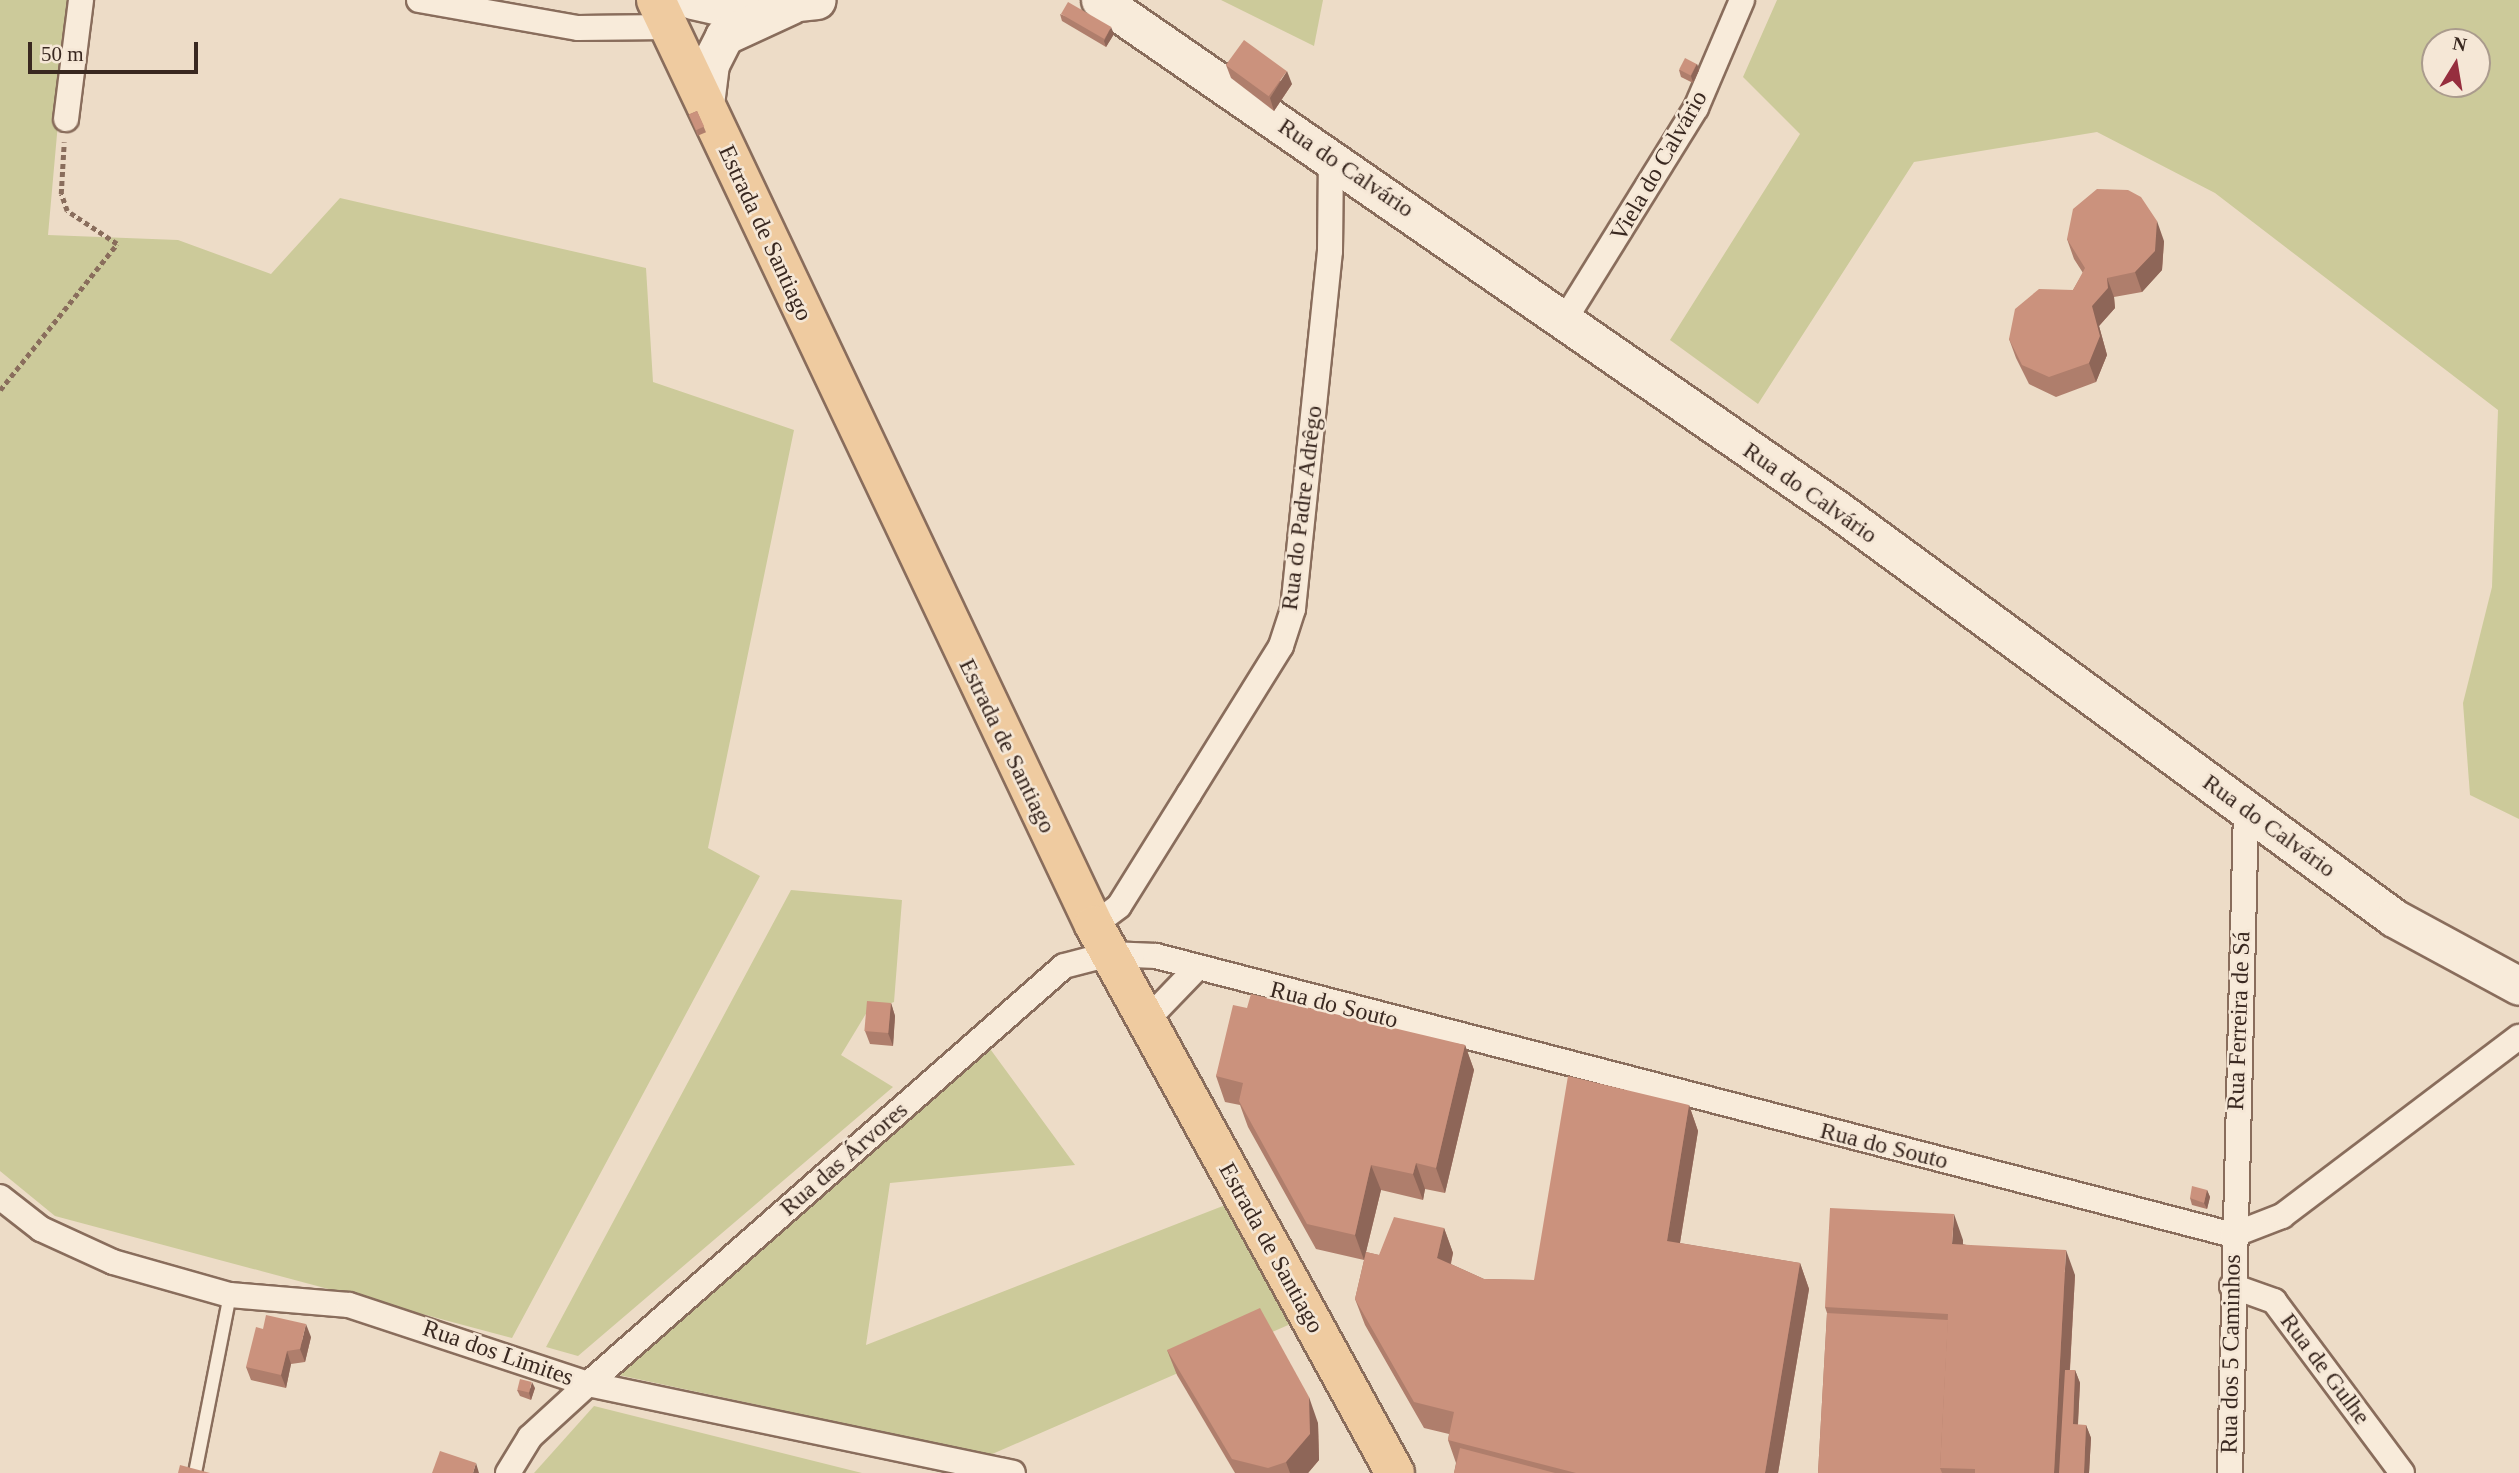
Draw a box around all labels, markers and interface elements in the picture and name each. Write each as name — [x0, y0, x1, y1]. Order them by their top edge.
scale bar — [32, 28, 201, 72]
north arrow — [2421, 28, 2491, 98]
text: N — [2451, 32, 2468, 55]
text: 50 m — [41, 42, 84, 66]
street label: Viela do Calvário — [1604, 86, 1714, 246]
street label: Rua do Calvário — [1273, 112, 1419, 224]
street label: Estrada de Santiago — [712, 141, 818, 325]
street label: Rua do Padre Adrêgo — [1275, 403, 1329, 613]
street label: Rua do Calvário — [1737, 436, 1883, 550]
street label: Estrada de Santiago — [952, 654, 1062, 838]
street label: Rua do Calvário — [2197, 768, 2341, 884]
street label: Rua Ferreira de Sá — [2221, 931, 2257, 1111]
street label: Rua do Souto — [1267, 975, 1401, 1035]
street label: Rua das Árvores — [774, 1096, 914, 1222]
street label: Rua do Souto — [1817, 1116, 1951, 1176]
street label: Estrada de Santiago — [1212, 1158, 1330, 1338]
street label: Rua dos 5 Caminhos — [2215, 1254, 2247, 1454]
street label: Rua de Gulhe — [2274, 1308, 2376, 1430]
street label: Rua dos Limites — [419, 1314, 577, 1392]

